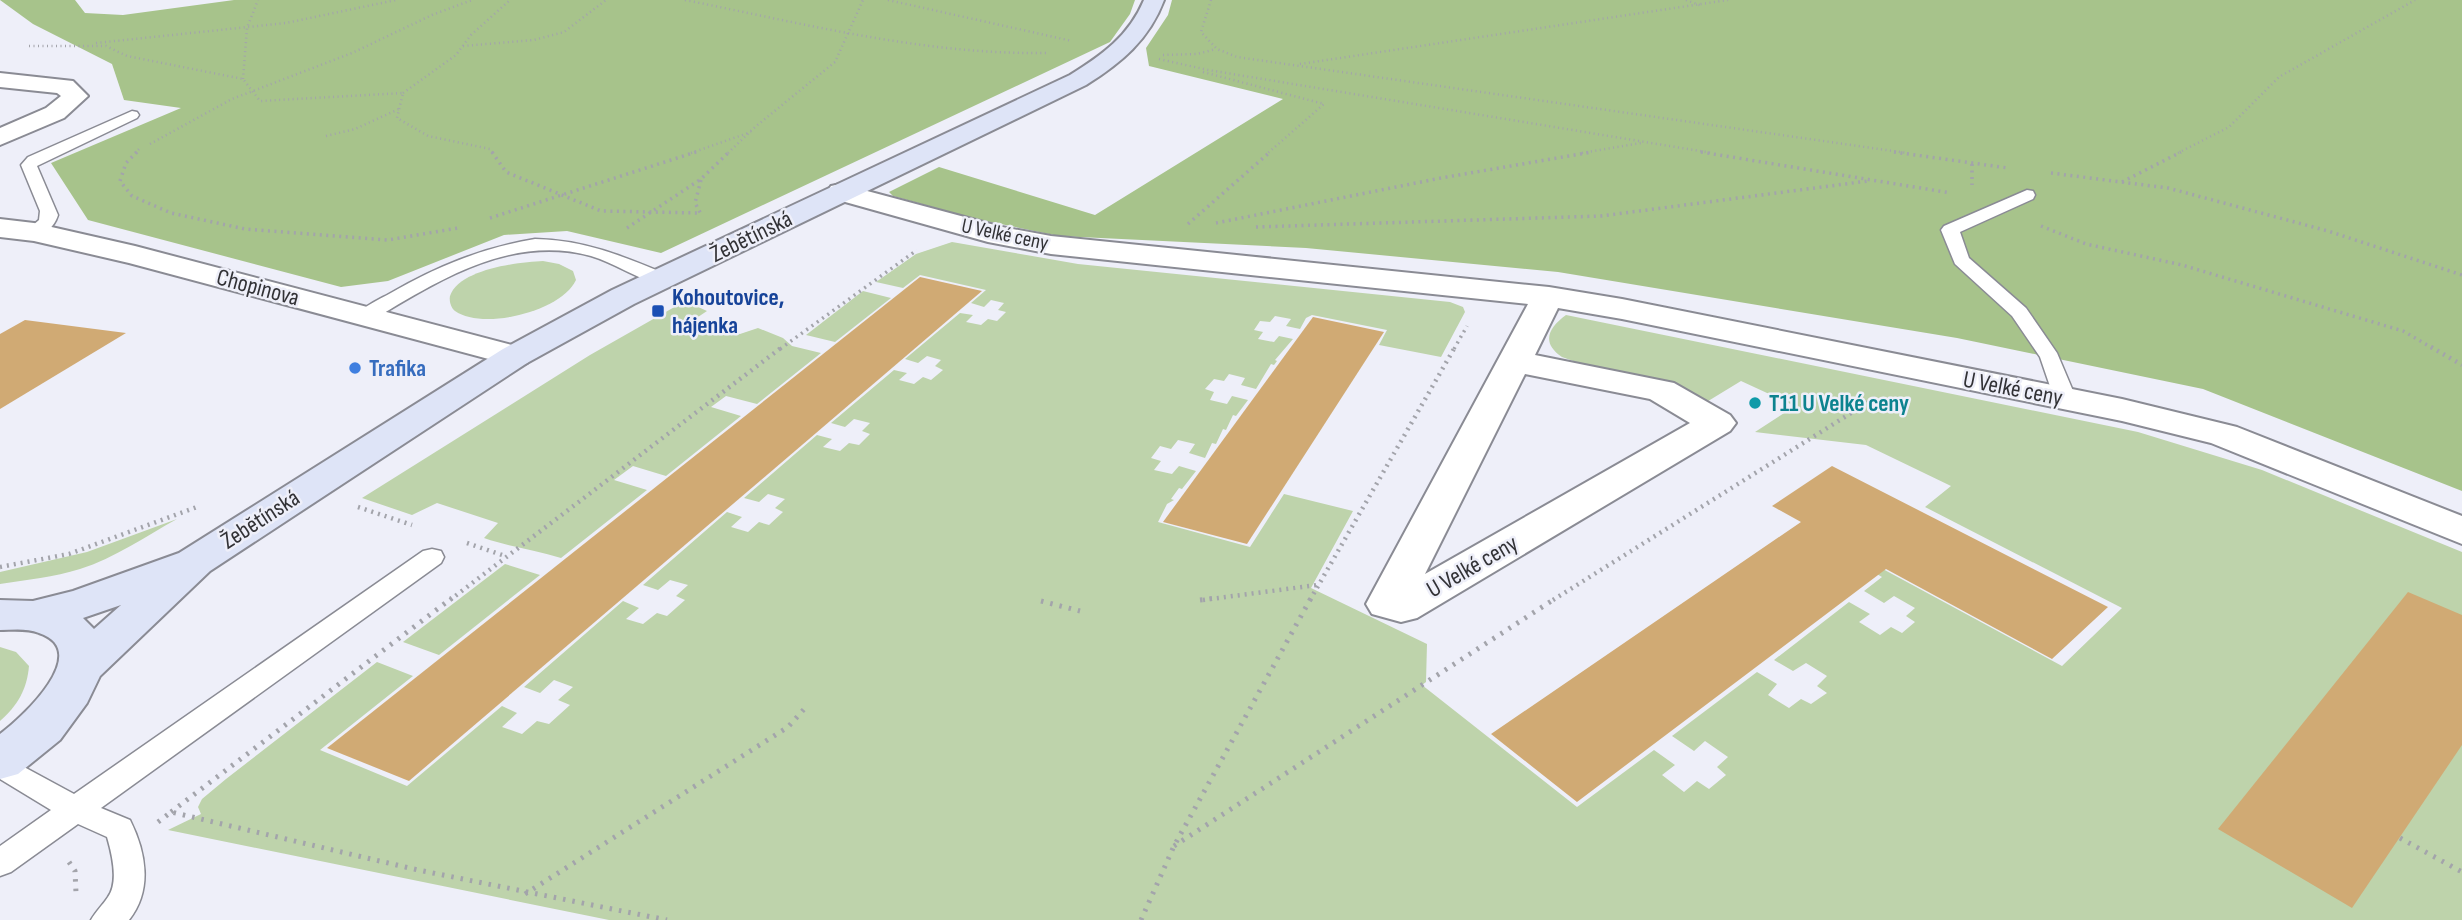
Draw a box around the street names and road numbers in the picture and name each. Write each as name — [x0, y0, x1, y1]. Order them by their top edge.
street label: Žebětínská — [705, 204, 797, 269]
street label: U Velké ceny — [959, 213, 1051, 256]
street label: Chopinova — [213, 263, 302, 312]
street label: U Velké ceny — [1961, 365, 2065, 412]
street label: Žebětínská — [216, 483, 305, 555]
street label: U Velké ceny — [1421, 529, 1523, 604]

